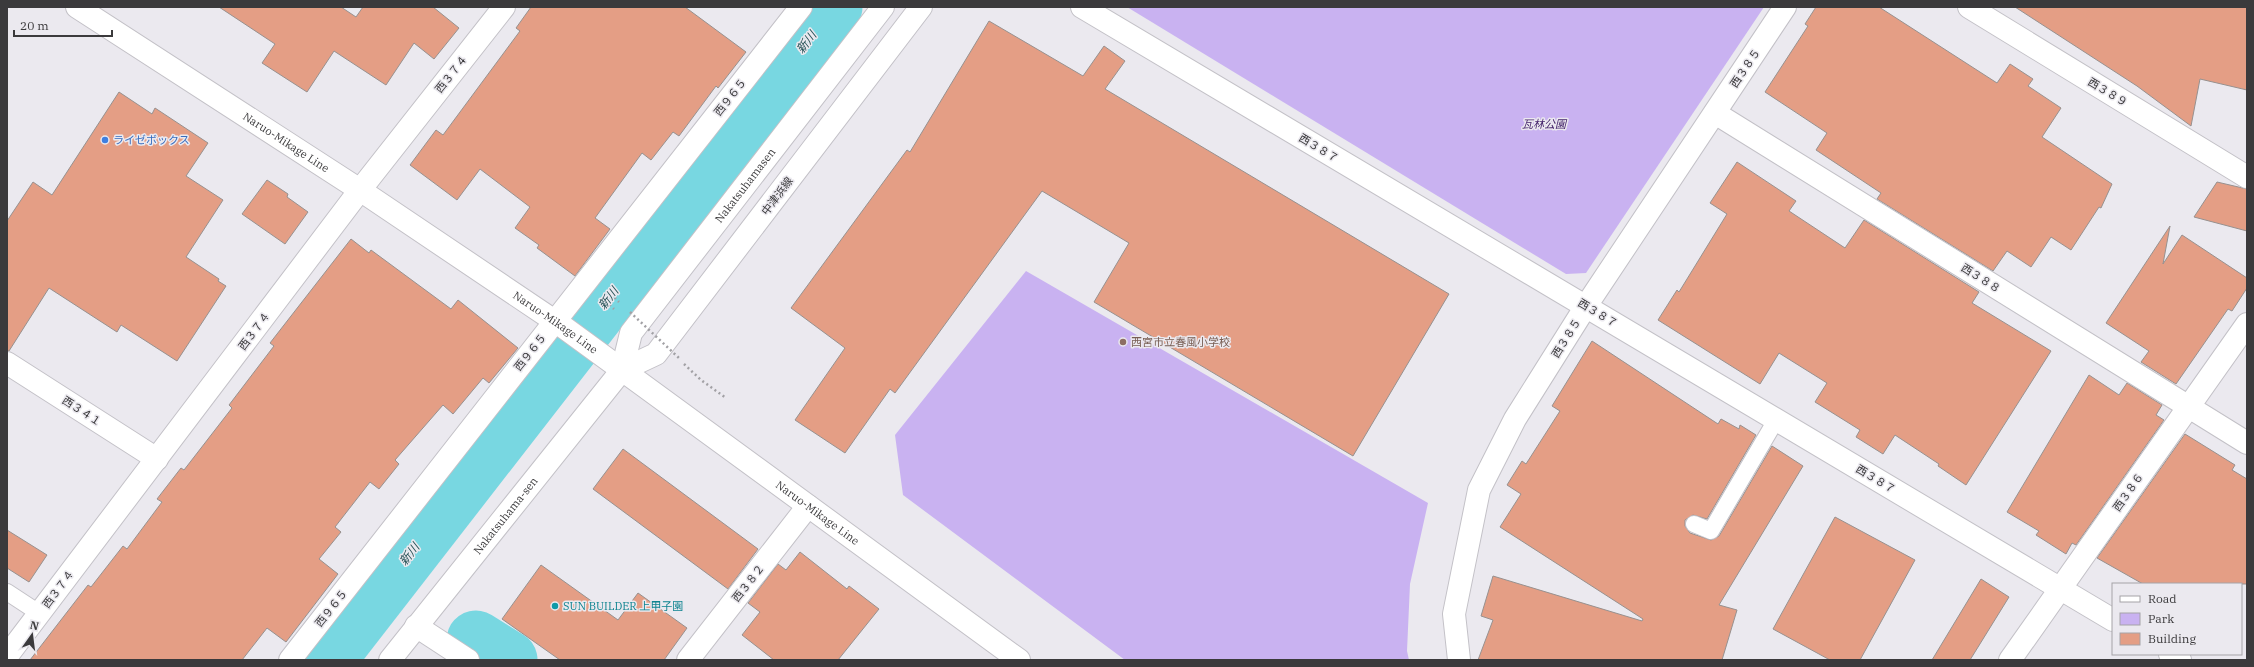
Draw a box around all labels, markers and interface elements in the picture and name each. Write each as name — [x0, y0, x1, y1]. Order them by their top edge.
scale bar — [14, 12, 112, 38]
text: 20 m — [20, 18, 49, 33]
water label: 新川 — [793, 26, 821, 56]
street label: 西３８５ — [1727, 46, 1763, 90]
street label: 西３７４ — [432, 52, 470, 96]
street label: 西９６５ — [711, 75, 749, 119]
street label: 西３８９ — [2086, 75, 2130, 109]
street label: Naruo-Mikage Line — [240, 109, 332, 175]
park label: 瓦林公園 — [1522, 117, 1568, 131]
street label: 西３８７ — [1297, 131, 1341, 165]
place label: ライゼボックス — [113, 133, 190, 147]
marker: ライゼボックス — [100, 135, 110, 145]
street label: Nakatsuhamasen — [712, 145, 778, 226]
street label: 中津浜線 — [758, 174, 796, 218]
street label: 西３８８ — [1959, 260, 2003, 296]
water label: 新川 — [595, 282, 623, 312]
street label: Naruo-Mikage Line — [510, 288, 600, 357]
street label: 西３８７ — [1576, 296, 1620, 330]
street label: 西３７４ — [235, 309, 273, 353]
street label: 西３８５ — [1548, 316, 1584, 360]
street label: 西９６５ — [511, 330, 549, 374]
place label: 西宮市立春風小学校 — [1131, 335, 1230, 349]
marker: 西宮市立春風小学校 — [1118, 337, 1128, 347]
street label: 西３４１ — [60, 393, 104, 429]
street label: 西３８７ — [1854, 462, 1898, 496]
street label: 西３８６ — [2110, 470, 2146, 514]
street label: Nakatsuhama-sen — [470, 474, 541, 557]
street label: Naruo-Mikage Line — [773, 478, 862, 548]
water label: 新川 — [396, 538, 424, 568]
street label: 西３８２ — [729, 561, 767, 605]
street label: 西３７４ — [39, 567, 77, 611]
legend — [2112, 583, 2242, 655]
street label: 西９６５ — [312, 586, 350, 630]
text: Road — [2148, 591, 2177, 606]
place label: SUN BUILDER 上甲子園 — [563, 599, 683, 613]
marker: SUN BUILDER 上甲子園 — [550, 601, 560, 611]
text: Park — [2148, 611, 2174, 626]
north arrow — [12, 615, 52, 655]
text: N — [29, 617, 41, 633]
text: Building — [2148, 631, 2196, 646]

